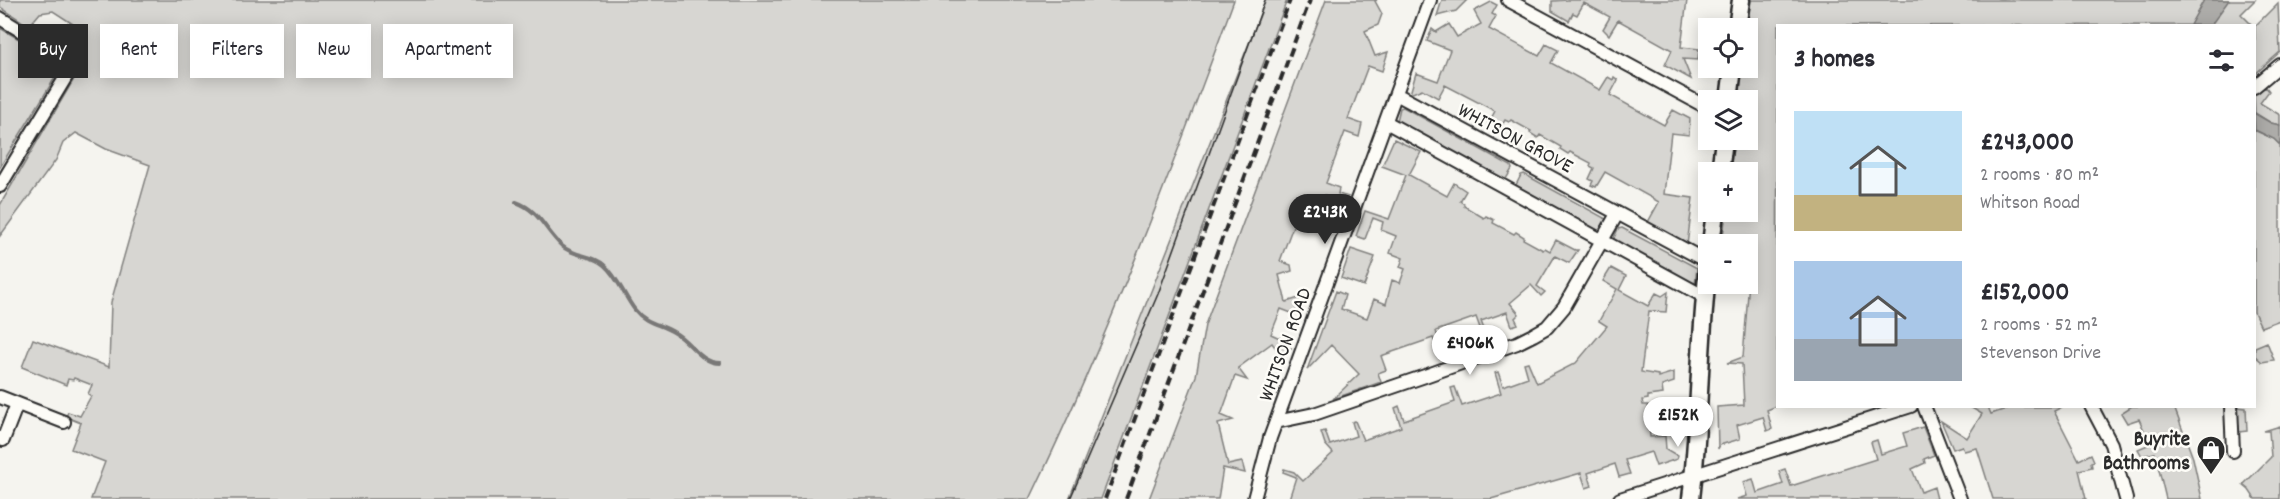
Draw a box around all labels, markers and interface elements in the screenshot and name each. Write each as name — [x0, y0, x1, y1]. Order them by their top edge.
map controls — [1698, 18, 1758, 294]
button: locate — [1698, 18, 1758, 78]
chip: Buy — [18, 24, 88, 78]
chip: Rent — [100, 24, 178, 78]
chip: Filters — [190, 24, 284, 78]
chip: New — [296, 24, 371, 78]
chip: Apartment — [383, 24, 513, 78]
text: 3 homes — [1794, 42, 1875, 79]
icon: filters — [2205, 44, 2238, 77]
button: layers — [1698, 90, 1758, 150]
street label: WHITSON GROVE — [1452, 97, 1578, 183]
text: £243,000 — [1980, 125, 2074, 162]
icon: home — [1842, 135, 1914, 207]
button: + — [1698, 162, 1758, 222]
text: 2 rooms · 80 m² — [1980, 162, 2099, 190]
text: Whitson Road — [1980, 190, 2080, 218]
pin: £243K — [1283, 194, 1367, 245]
text: £243K — [1302, 199, 1348, 227]
button: − — [1698, 234, 1758, 294]
text: £152,000 — [1980, 275, 2070, 312]
street label: WHITSON ROAD — [1252, 284, 1321, 406]
icon: home — [1842, 285, 1914, 357]
text: 2 rooms · 52 m² — [1980, 312, 2098, 340]
pin: £406K — [1428, 325, 1512, 376]
text: £406K — [1446, 330, 1494, 358]
text: Stevenson Drive — [1980, 340, 2101, 368]
pin: £152K — [1636, 397, 1720, 448]
text: £152K — [1657, 402, 1699, 430]
place label: Buyrite Bathrooms — [2103, 426, 2190, 480]
shop icon: Buyrite Bathrooms — [2195, 434, 2227, 476]

